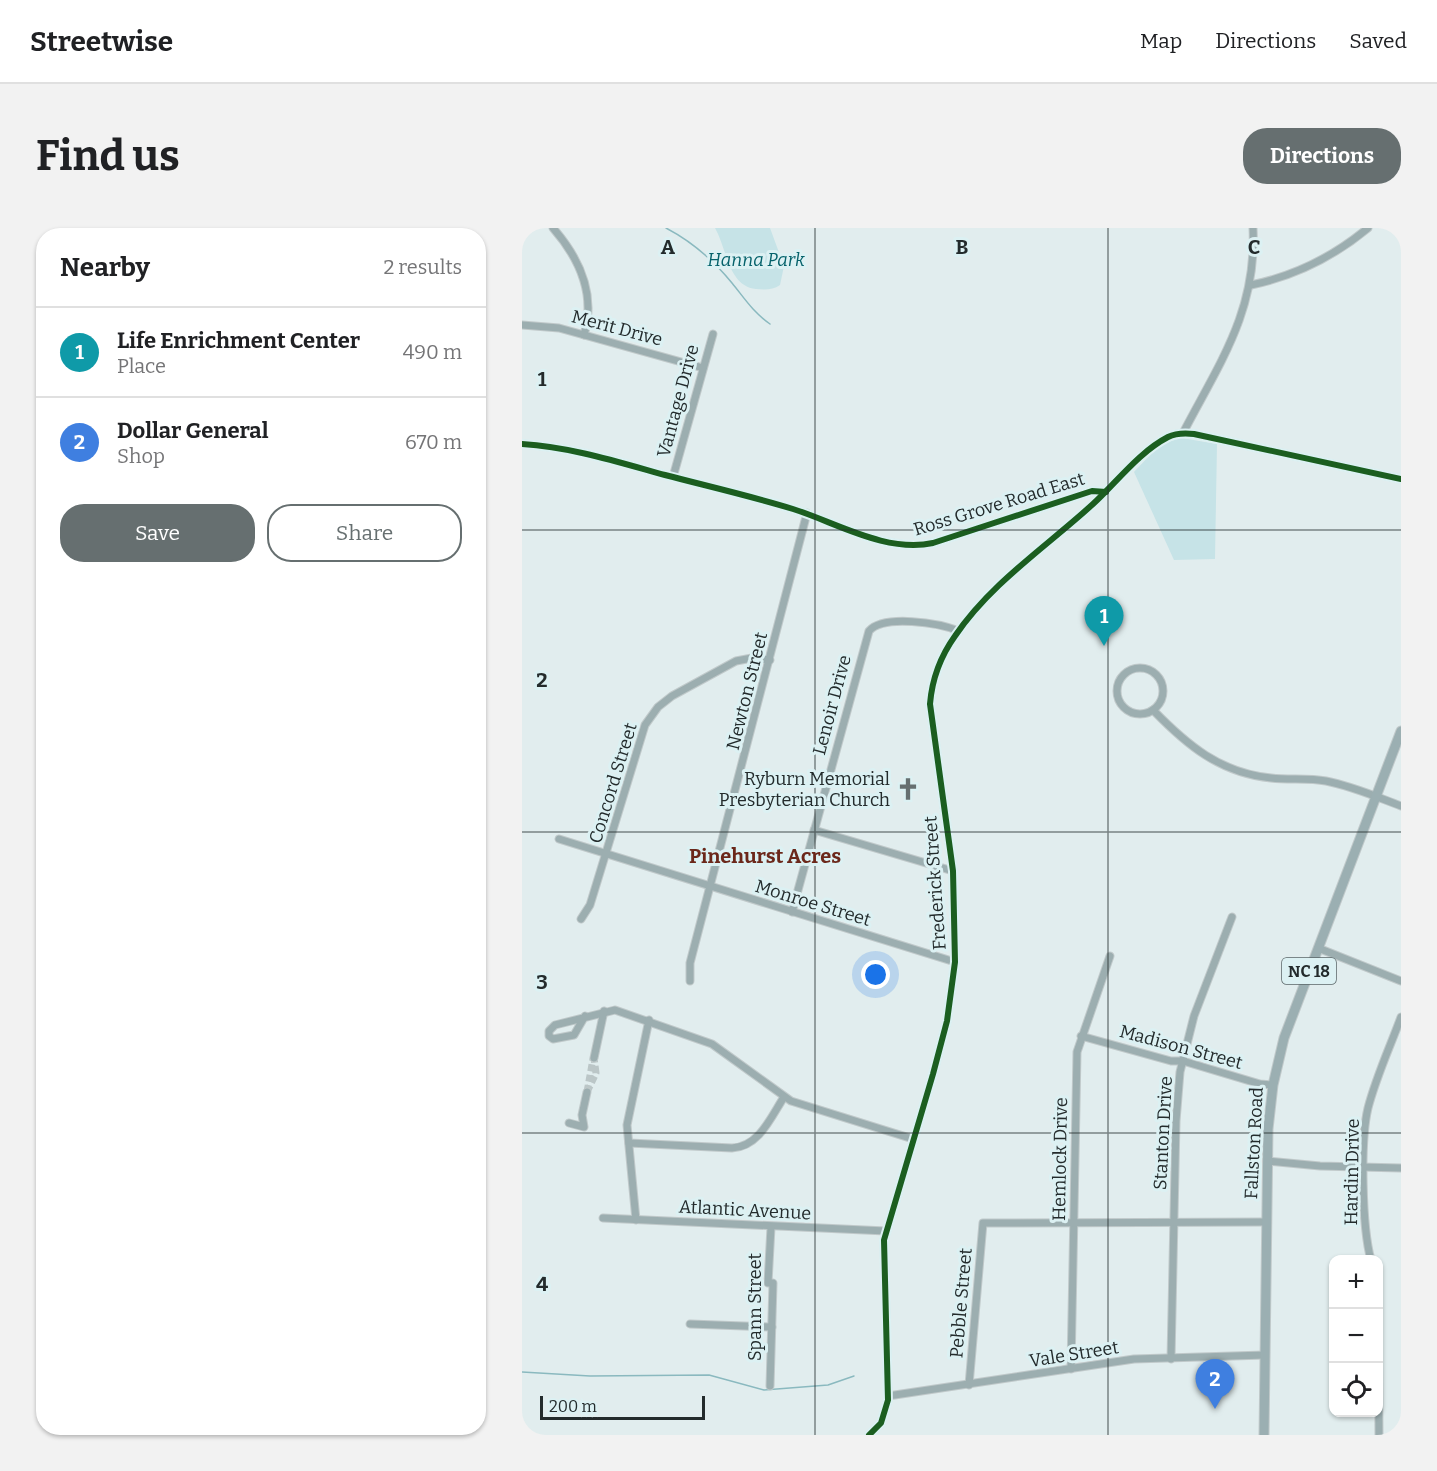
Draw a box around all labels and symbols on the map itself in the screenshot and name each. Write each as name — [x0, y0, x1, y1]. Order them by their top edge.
text: A — [661, 235, 676, 259]
text: B — [956, 235, 969, 259]
text: C — [1248, 235, 1260, 259]
park label: Hanna Park — [707, 249, 805, 271]
street label: Merit Drive — [569, 305, 665, 351]
street label: Vantage Drive — [652, 342, 704, 460]
text: 1 — [538, 367, 547, 391]
street label: Ross Grove Road East — [911, 467, 1088, 541]
pin: 1 — [1084, 596, 1124, 646]
street label: Newton Street — [722, 629, 772, 752]
street label: Lenoir Drive — [808, 653, 856, 757]
text: 2 — [536, 668, 548, 692]
street label: Concord Street — [584, 720, 642, 846]
place label: Ryburn Memorial Presbyterian Church — [719, 768, 890, 811]
church icon: Ryburn Memorial Presbyterian Church — [895, 776, 921, 802]
street label: Frederick Street — [919, 815, 951, 951]
district label: Pinehurst Acres — [689, 844, 841, 868]
street label: Monroe Street — [753, 875, 874, 931]
road number: NC 18 — [1282, 958, 1336, 984]
your location — [861, 960, 890, 989]
text: 3 — [536, 970, 548, 994]
street label: Madison Street — [1117, 1020, 1245, 1074]
street label: Stanton Drive — [1149, 1075, 1177, 1191]
street label: Fallston Road — [1240, 1086, 1268, 1200]
street label: Hemlock Drive — [1048, 1097, 1072, 1221]
street label: Hardin Drive — [1340, 1118, 1364, 1226]
street label: Atlantic Avenue — [678, 1196, 812, 1224]
street label: Pebble Street — [945, 1246, 977, 1359]
street label: Spann Street — [744, 1253, 766, 1361]
text: 4 — [536, 1272, 548, 1296]
street label: Vale Street — [1028, 1336, 1121, 1372]
pin: 2 — [1196, 1360, 1234, 1409]
scale bar — [540, 1393, 705, 1420]

